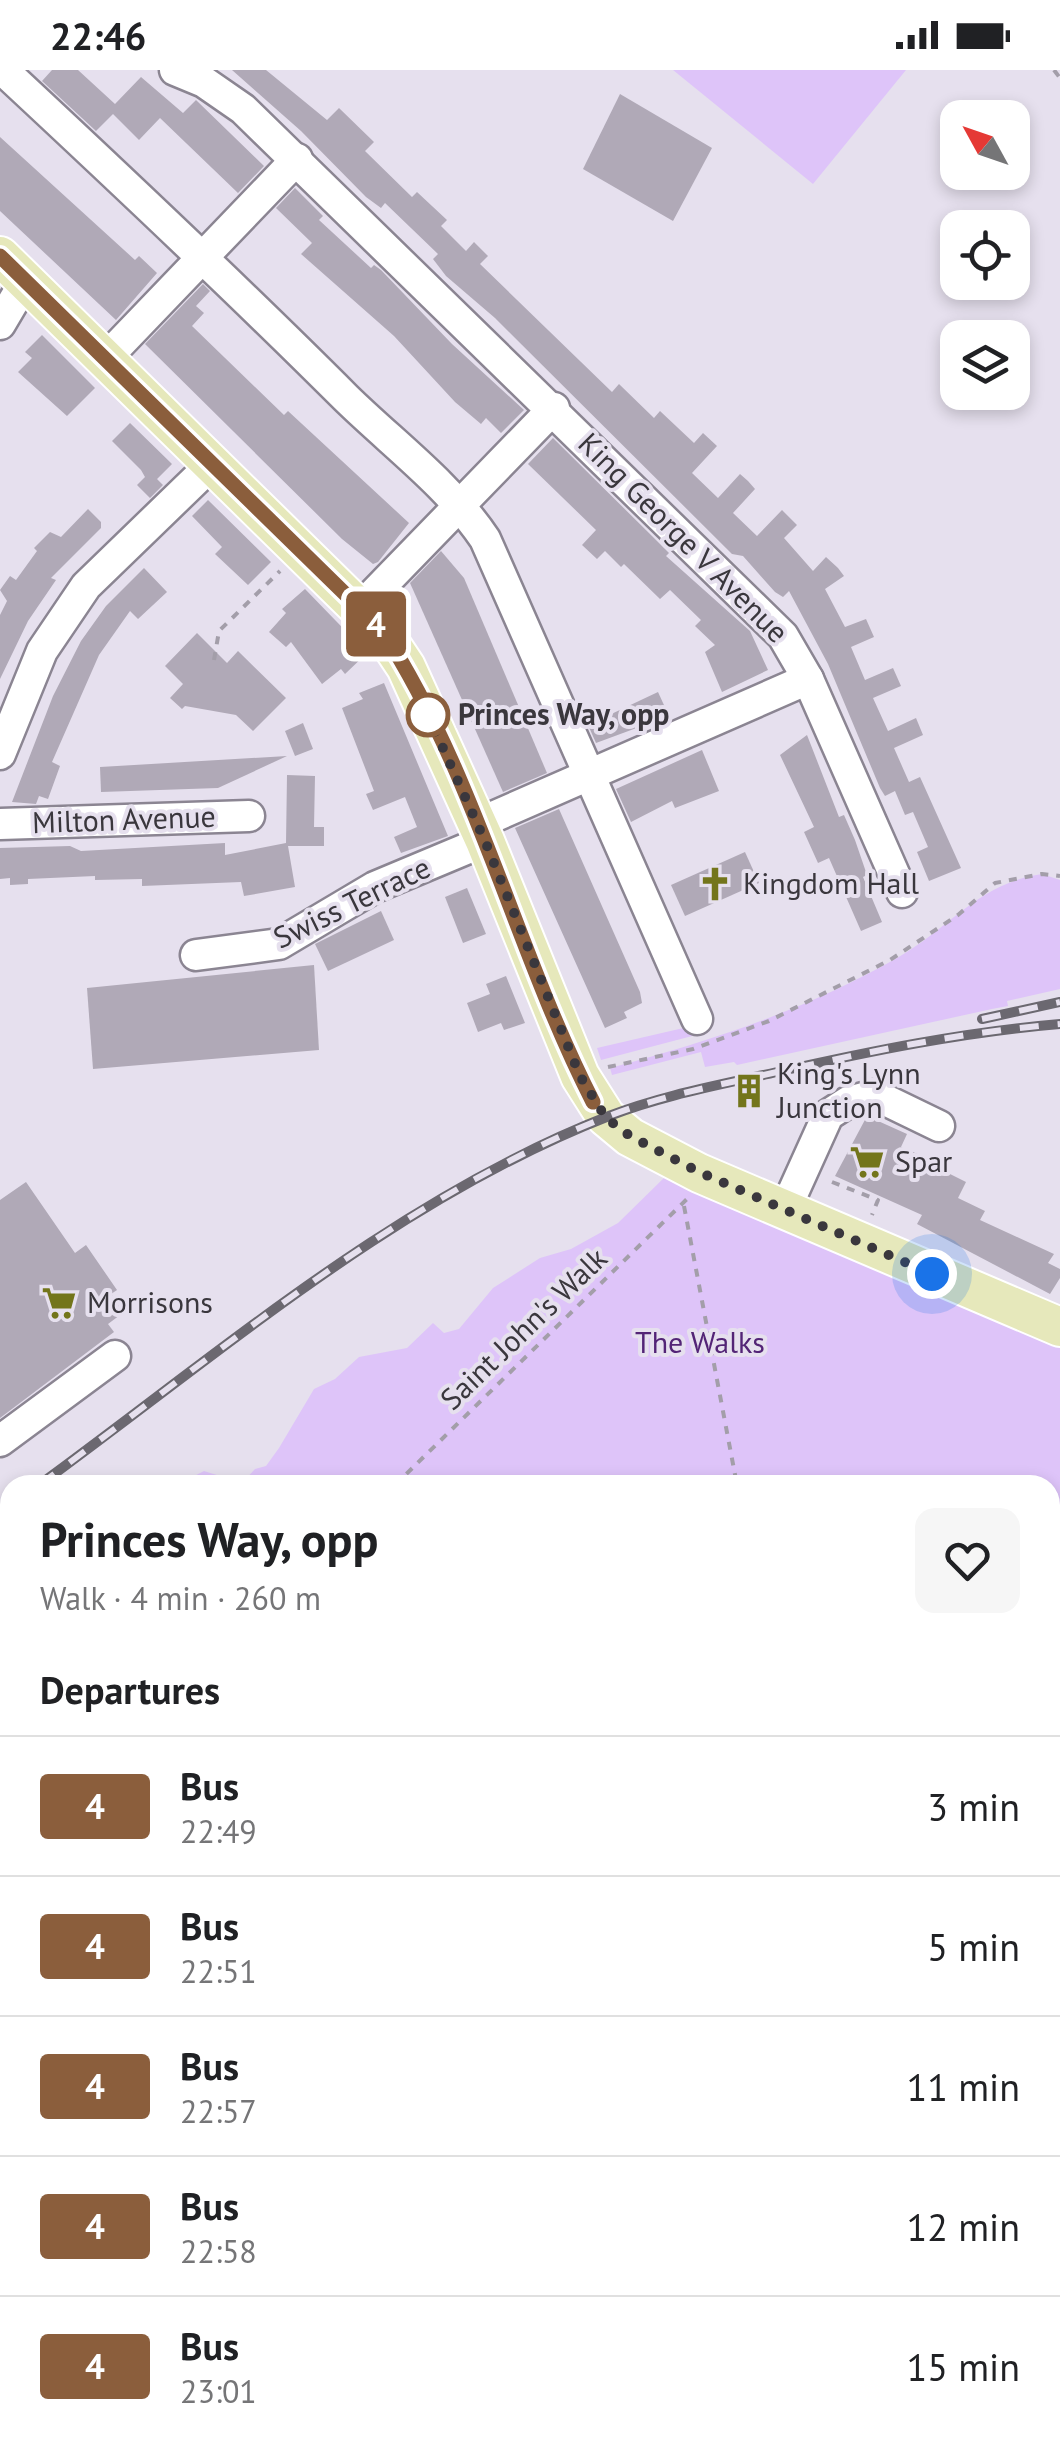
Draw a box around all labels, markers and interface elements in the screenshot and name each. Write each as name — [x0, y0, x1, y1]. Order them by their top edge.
text: 22:46 — [50, 11, 146, 60]
north arrow — [940, 100, 1030, 190]
map controls — [940, 100, 1030, 410]
button: locate — [940, 210, 1030, 300]
button: layers — [940, 320, 1030, 410]
street label: King George V Avenue — [571, 424, 797, 650]
line badge: 4 — [344, 592, 408, 656]
text: 4 — [366, 601, 386, 647]
marker: Princes Way, opp — [407, 694, 449, 736]
place label: Princes Way, opp — [458, 694, 670, 733]
street label: Milton Avenue — [32, 796, 216, 841]
street label: Swiss Terrace — [266, 847, 436, 956]
place label: Kingdom Hall — [743, 863, 919, 902]
church icon: Kingdom Hall — [696, 865, 734, 903]
place label: King's Lynn Junction — [775, 1053, 921, 1126]
building icon: King's Lynn Junction — [730, 1072, 768, 1110]
place label: Spar — [895, 1141, 952, 1180]
supermarket icon: Spar — [848, 1143, 886, 1181]
street label: Saint John's Walk — [431, 1238, 615, 1417]
your location — [907, 1249, 957, 1299]
place label: Morrisons — [87, 1282, 213, 1321]
supermarket icon: Morrisons — [40, 1284, 78, 1322]
park label: The Walks — [635, 1322, 765, 1361]
text: Princes Way, opp — [40, 1508, 378, 1570]
button: heart — [915, 1508, 1020, 1613]
text: Walk · 4 min · 260 m — [40, 1577, 321, 1619]
text: Departures — [40, 1665, 220, 1714]
text: Bus — [180, 1761, 239, 1810]
text: 3 min — [927, 1782, 1020, 1831]
text: 4 — [85, 1783, 105, 1829]
text: 22:49 — [180, 1810, 257, 1852]
text: Bus — [180, 1901, 239, 1950]
text: 5 min — [927, 1922, 1020, 1971]
text: 4 — [85, 1923, 105, 1969]
text: 22:51 — [180, 1950, 257, 1992]
text: Bus — [180, 2041, 239, 2090]
text: 11 min — [907, 2062, 1020, 2111]
text: 4 — [85, 2063, 105, 2109]
text: 22:57 — [180, 2090, 257, 2132]
text: Bus — [180, 2181, 239, 2230]
text: 12 min — [907, 2202, 1020, 2251]
text: 4 — [85, 2203, 105, 2249]
text: 22:58 — [180, 2230, 257, 2272]
text: Bus — [180, 2321, 239, 2370]
text: 15 min — [907, 2342, 1020, 2391]
text: 4 — [85, 2343, 105, 2389]
text: 23:01 — [180, 2370, 257, 2412]

